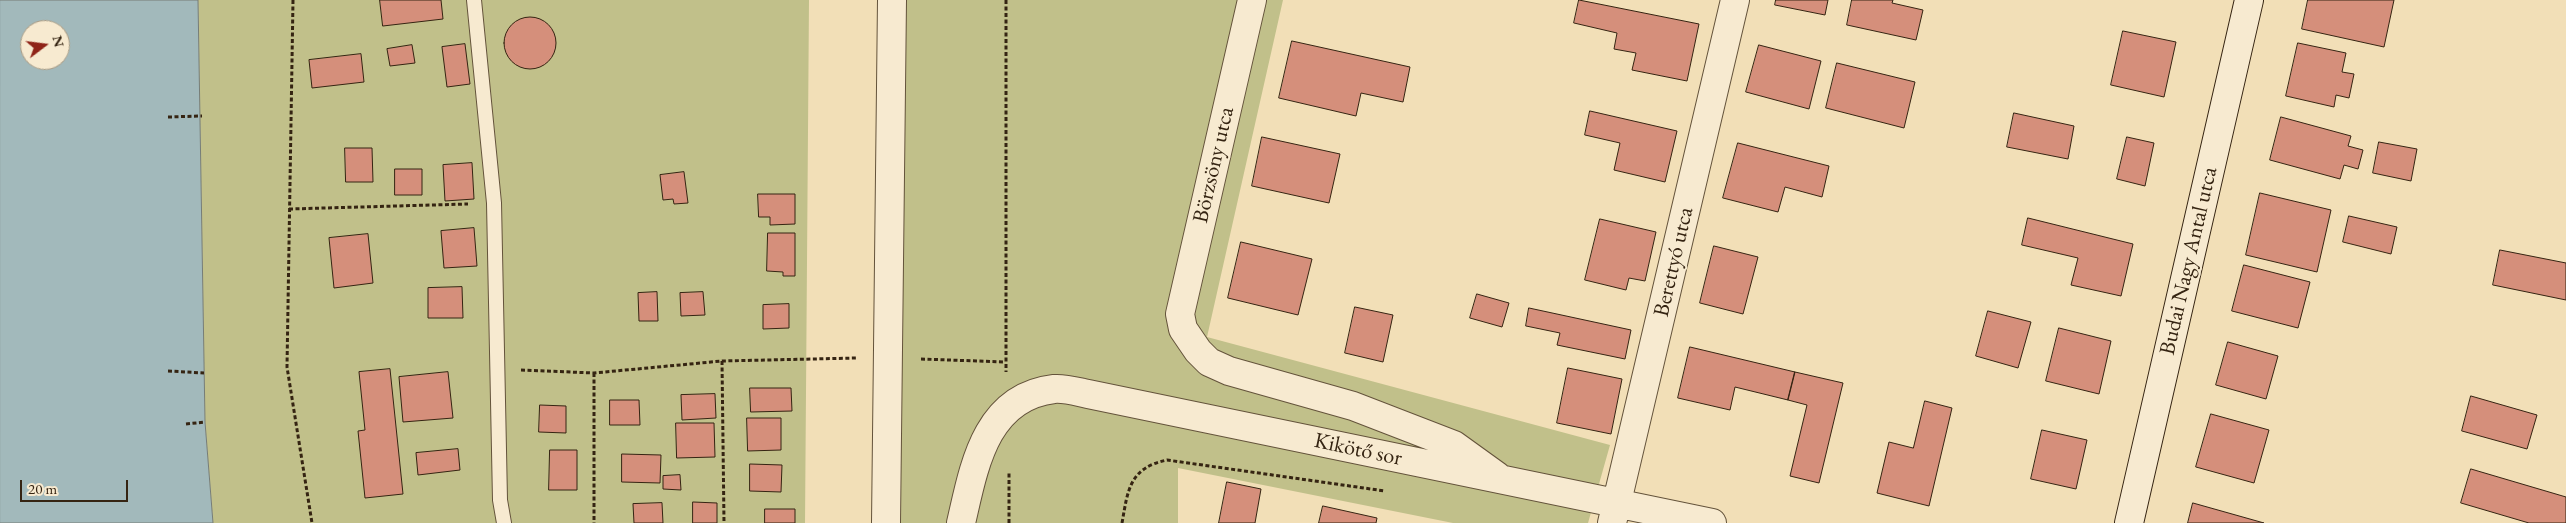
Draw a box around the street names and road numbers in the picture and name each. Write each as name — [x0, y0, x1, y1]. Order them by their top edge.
street label: Börzsöny utca — [1188, 104, 1240, 226]
street label: Budai Nagy Antal utca — [2155, 164, 2223, 358]
street label: Berettyó utca — [1649, 205, 1699, 319]
street label: Kikötő sor — [1312, 428, 1404, 472]

